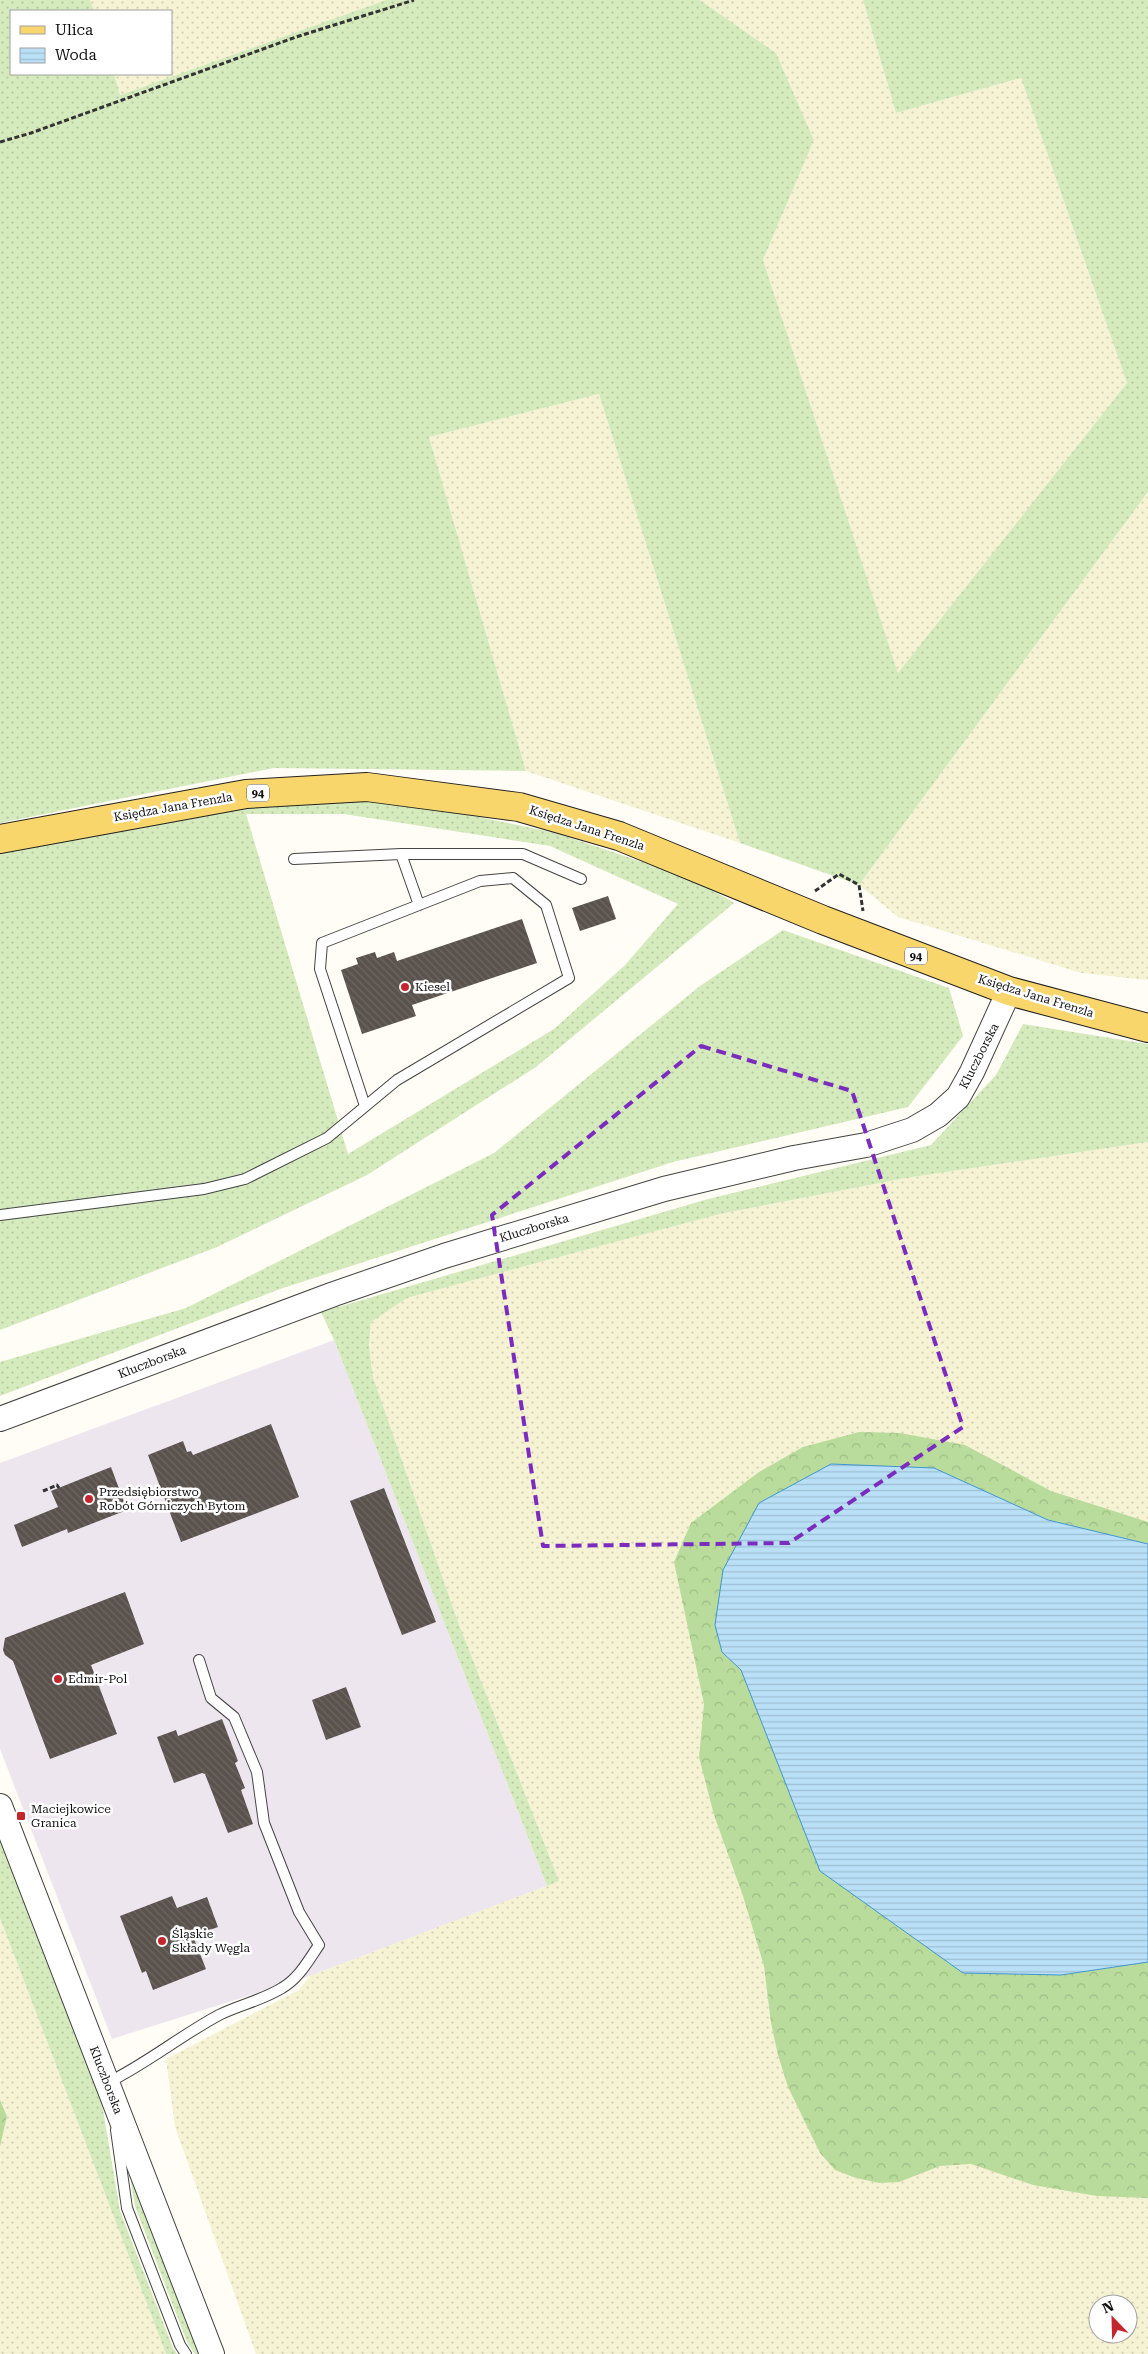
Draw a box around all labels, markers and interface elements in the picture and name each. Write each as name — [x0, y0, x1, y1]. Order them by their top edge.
legend — [10, 10, 172, 75]
text: Ulica — [55, 21, 93, 39]
text: Woda — [55, 46, 97, 64]
road number: 94 — [247, 784, 269, 801]
street label: Księdza Jana Frenzla — [113, 790, 234, 824]
street label: Księdza Jana Frenzla — [528, 803, 647, 853]
road number: 94 — [905, 948, 927, 964]
street label: Księdza Jana Frenzla — [976, 972, 1096, 1020]
place label: Kiesel — [415, 980, 450, 994]
marker: Kiesel — [399, 981, 411, 993]
street label: Kluczborska — [956, 1020, 1002, 1091]
street label: Kluczborska — [498, 1211, 571, 1245]
street label: Kluczborska — [116, 1342, 188, 1381]
place label: Przedsiębiorstwo Robót Górniczych Bytom — [99, 1485, 246, 1513]
marker: Przedsiębiorstwo Robót Górniczych Bytom — [83, 1493, 95, 1505]
place label: Edmir-Pol — [68, 1672, 127, 1686]
marker: Edmir-Pol — [52, 1673, 64, 1685]
place label: Maciejkowice Granica — [31, 1802, 111, 1830]
marker: Maciejkowice Granica — [15, 1810, 27, 1822]
place label: Śląskie Składy Węgla — [172, 1927, 251, 1955]
marker: Śląskie Składy Węgla — [156, 1935, 168, 1947]
street label: Kluczborska — [87, 2044, 126, 2116]
north arrow — [1088, 2294, 1138, 2344]
text: N — [1100, 2297, 1116, 2317]

